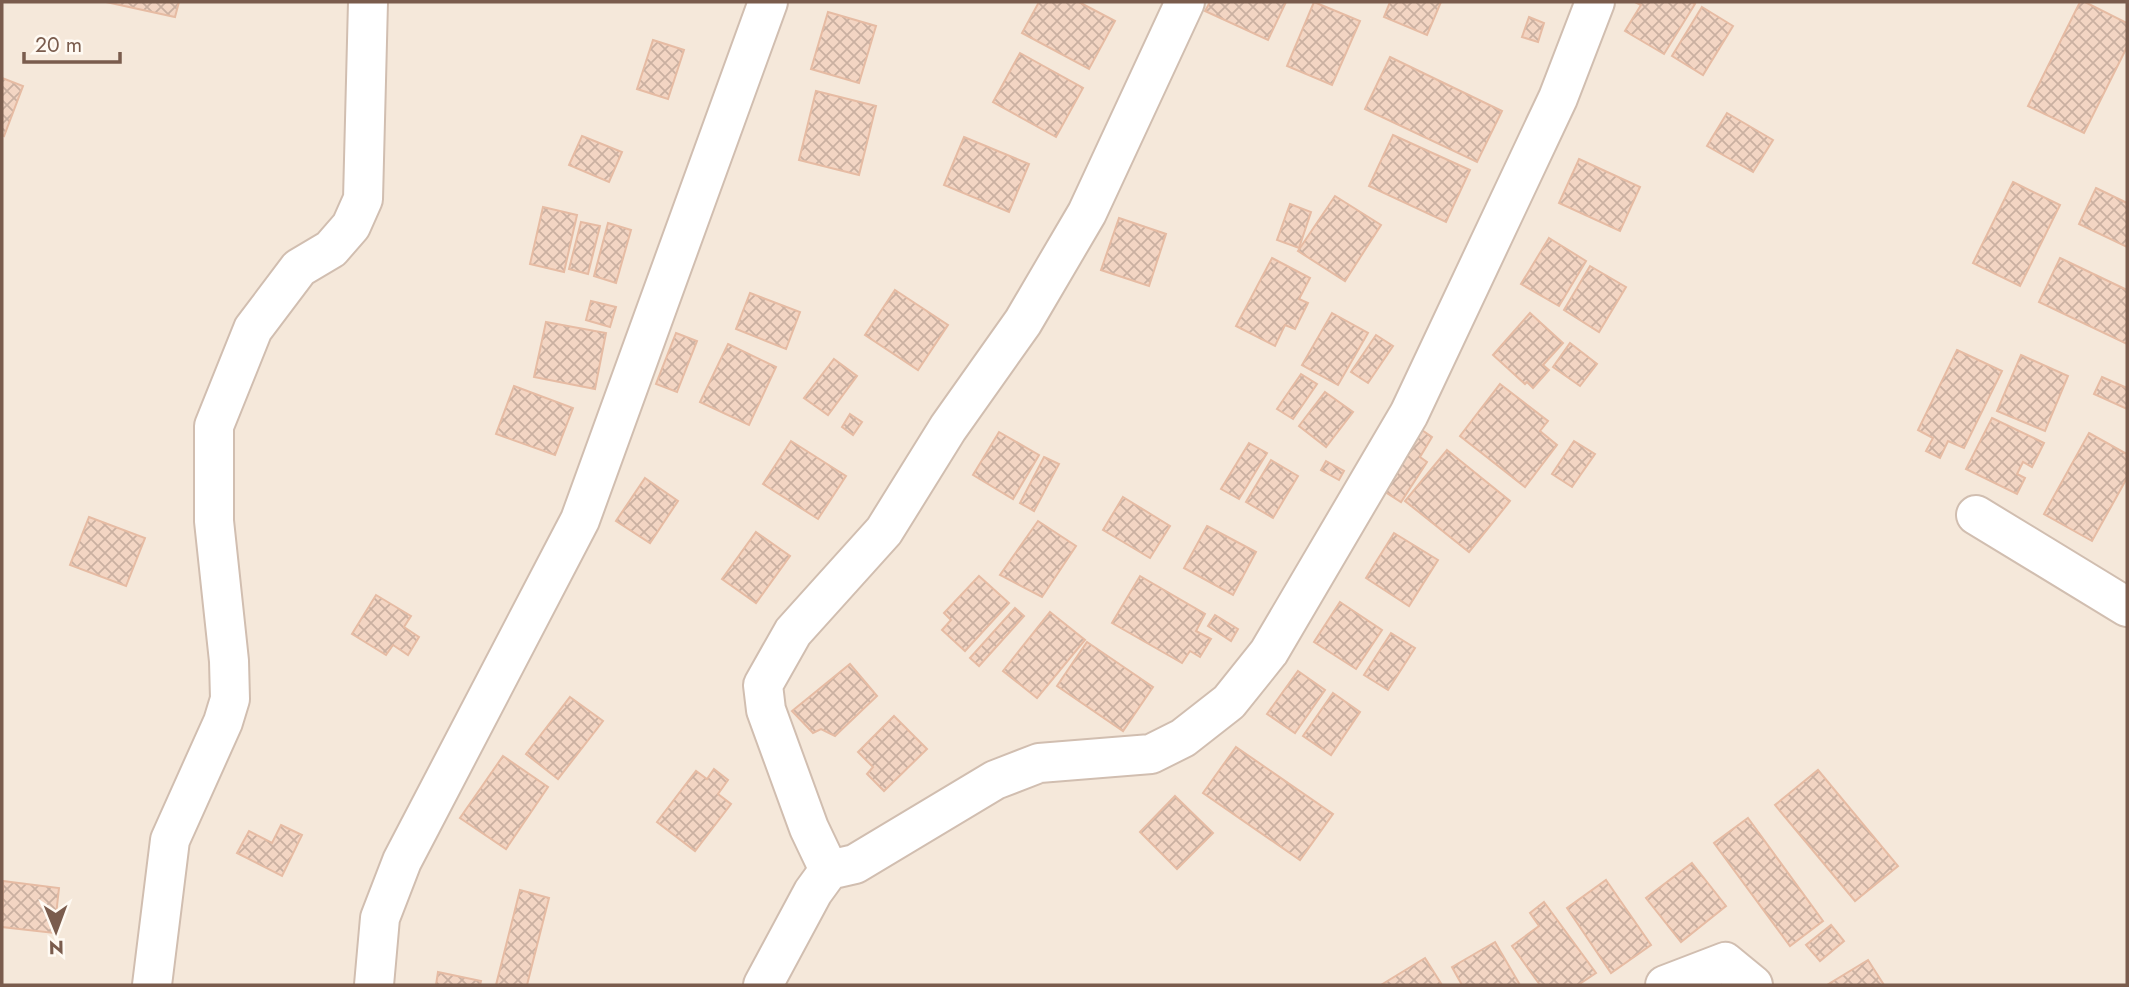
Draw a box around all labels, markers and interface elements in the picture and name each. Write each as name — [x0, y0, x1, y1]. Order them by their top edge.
scale bar — [24, 21, 121, 65]
text: 20 m — [35, 30, 82, 60]
north arrow — [21, 896, 91, 966]
text: N — [49, 934, 64, 961]

